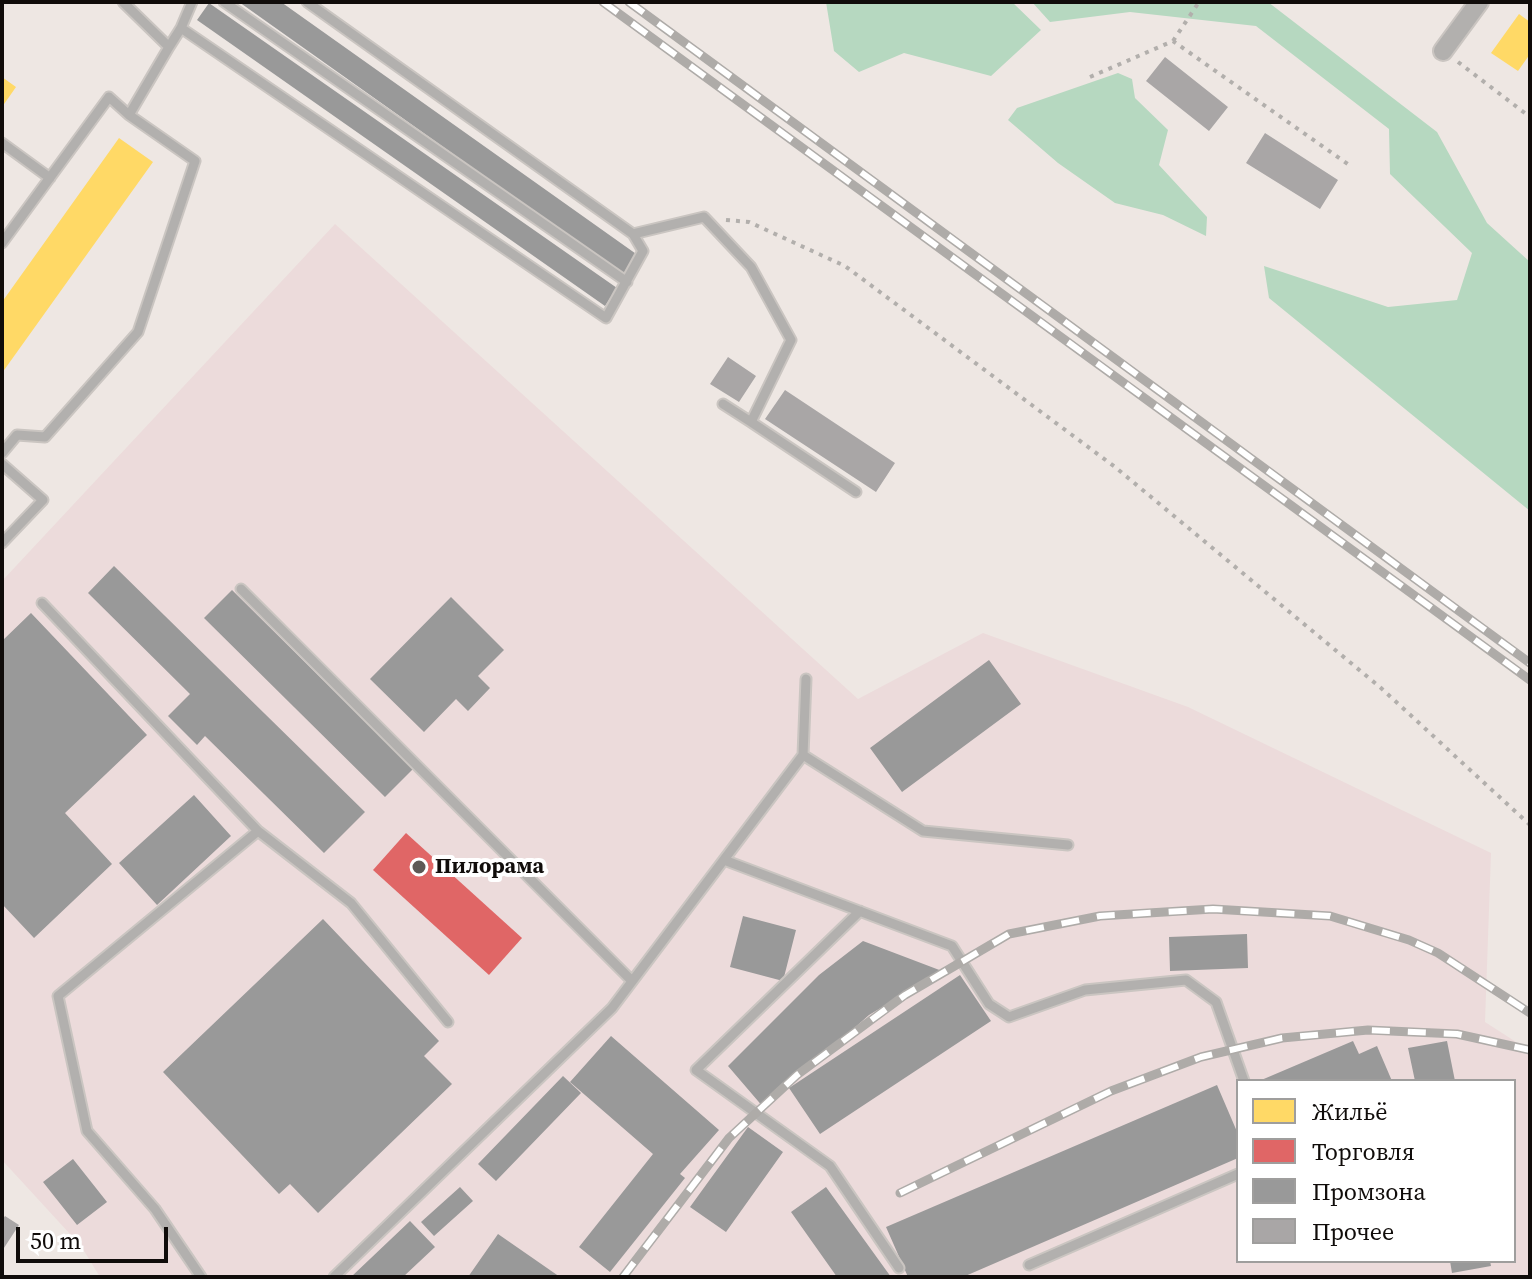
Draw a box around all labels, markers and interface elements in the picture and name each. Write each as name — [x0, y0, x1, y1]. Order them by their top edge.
place label: Пилорама — [435, 854, 544, 880]
marker: Пилорама — [410, 858, 428, 876]
legend — [1236, 1079, 1516, 1263]
text: Жильё — [1312, 1095, 1387, 1128]
text: Торговля — [1312, 1135, 1415, 1168]
text: Промзона — [1312, 1175, 1426, 1208]
scale bar — [20, 1211, 172, 1261]
text: Прочее — [1312, 1215, 1394, 1248]
text: 50 m — [30, 1224, 81, 1257]

